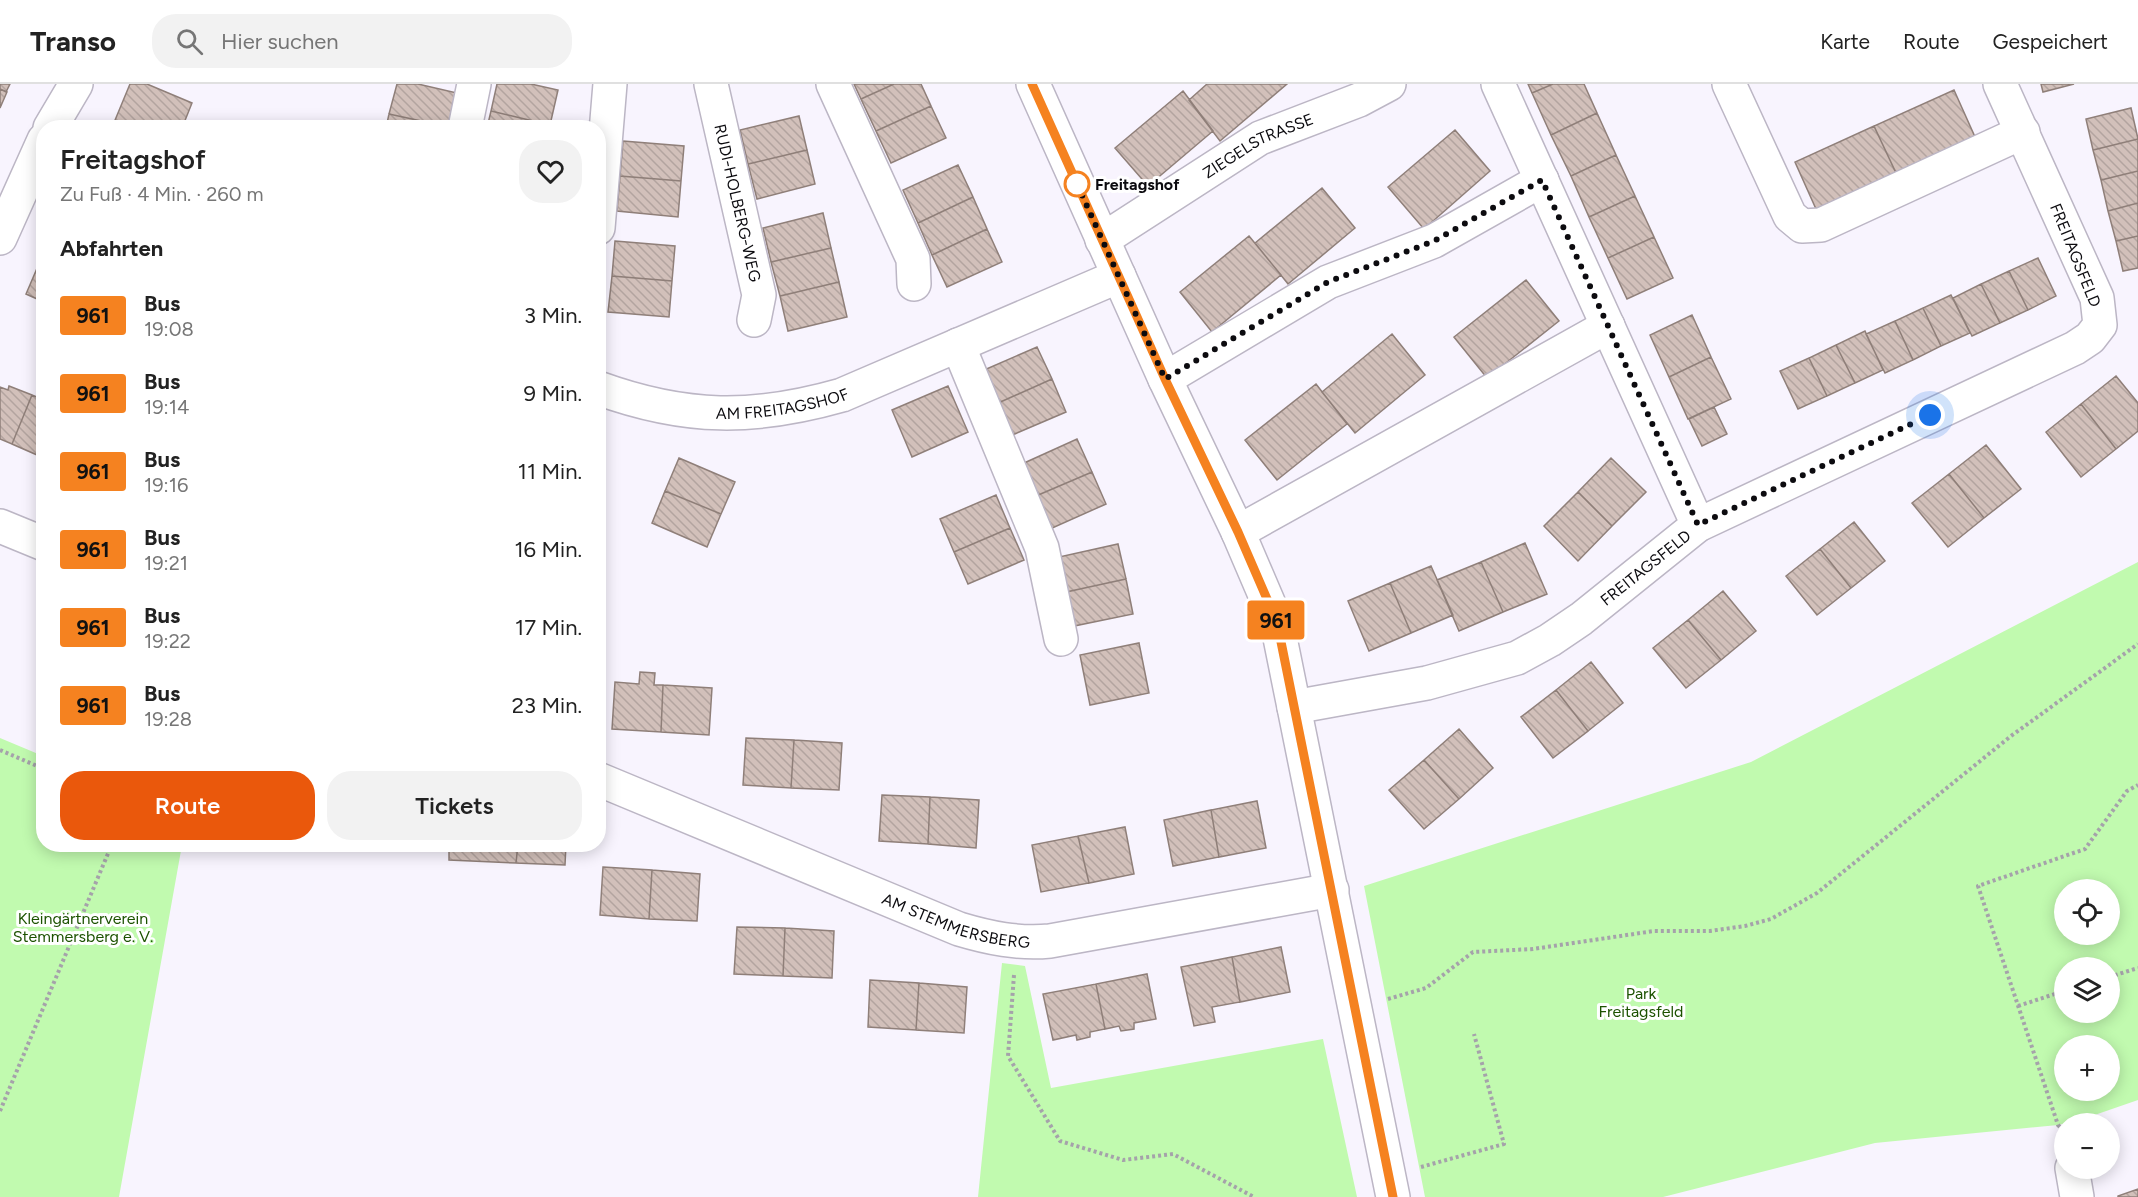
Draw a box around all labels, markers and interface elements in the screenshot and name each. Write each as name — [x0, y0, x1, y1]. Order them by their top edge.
search box — [152, 14, 572, 68]
text: Transo — [30, 24, 116, 58]
icon: search — [173, 25, 206, 58]
text: Hier suchen — [221, 28, 339, 55]
text: Karte — [1820, 29, 1870, 54]
text: Route — [1903, 29, 1959, 54]
text: Gespeichert — [1992, 29, 2108, 54]
street label: ZIEGELSTRASSE — [1199, 109, 1316, 182]
street label: RUDI-HOLBERG-WEG — [710, 122, 765, 284]
button: heart — [519, 140, 582, 203]
text: Freitagshof — [60, 142, 206, 176]
marker: Freitagshof — [1064, 171, 1090, 197]
place label: Freitagshof — [1095, 175, 1180, 194]
text: Zu Fuß · 4 Min. · 260 m — [60, 182, 263, 206]
street label: FREITAGSFELD — [2046, 201, 2105, 310]
text: Abfahrten — [60, 235, 163, 262]
text: Bus — [144, 290, 180, 317]
text: 3 Min. — [524, 302, 582, 329]
text: 961 — [76, 303, 110, 328]
text: 19:08 — [144, 317, 194, 341]
text: Bus — [144, 368, 180, 395]
text: 9 Min. — [524, 380, 582, 407]
text: 961 — [76, 381, 110, 406]
street label: AM FREITAGSHOF — [716, 384, 852, 423]
text: 19:14 — [144, 395, 189, 419]
your location — [1915, 400, 1945, 430]
text: Bus — [144, 446, 180, 473]
text: 11 Min. — [518, 458, 582, 485]
text: 961 — [76, 459, 110, 484]
text: 19:16 — [144, 473, 188, 497]
text: Bus — [144, 524, 180, 551]
street label: FREITAGSFELD — [1597, 526, 1694, 610]
text: 16 Min. — [514, 536, 582, 563]
text: 961 — [76, 537, 110, 562]
text: 19:21 — [144, 551, 188, 575]
line badge: 961 — [1242, 600, 1310, 640]
text: Bus — [144, 602, 180, 629]
text: 961 — [1259, 608, 1293, 633]
text: 17 Min. — [515, 614, 582, 641]
text: 961 — [76, 615, 110, 640]
text: 19:22 — [144, 629, 191, 653]
text: Bus — [144, 680, 180, 707]
text: 23 Min. — [512, 692, 582, 719]
text: 961 — [76, 693, 110, 718]
text: 19:28 — [144, 707, 192, 731]
button: Route — [60, 771, 315, 840]
button: Tickets — [327, 771, 582, 840]
map controls — [2054, 879, 2120, 1179]
button: locate — [2054, 879, 2120, 945]
street label: AM STEMMERSBERG — [879, 889, 1030, 952]
park label: Kleingärtnerverein Stemmersberg e. V. — [13, 909, 153, 946]
button: layers — [2054, 957, 2120, 1023]
park label: Park Freitagsfeld — [1599, 984, 1683, 1021]
button: + — [2054, 1035, 2120, 1101]
button: − — [2054, 1113, 2120, 1179]

